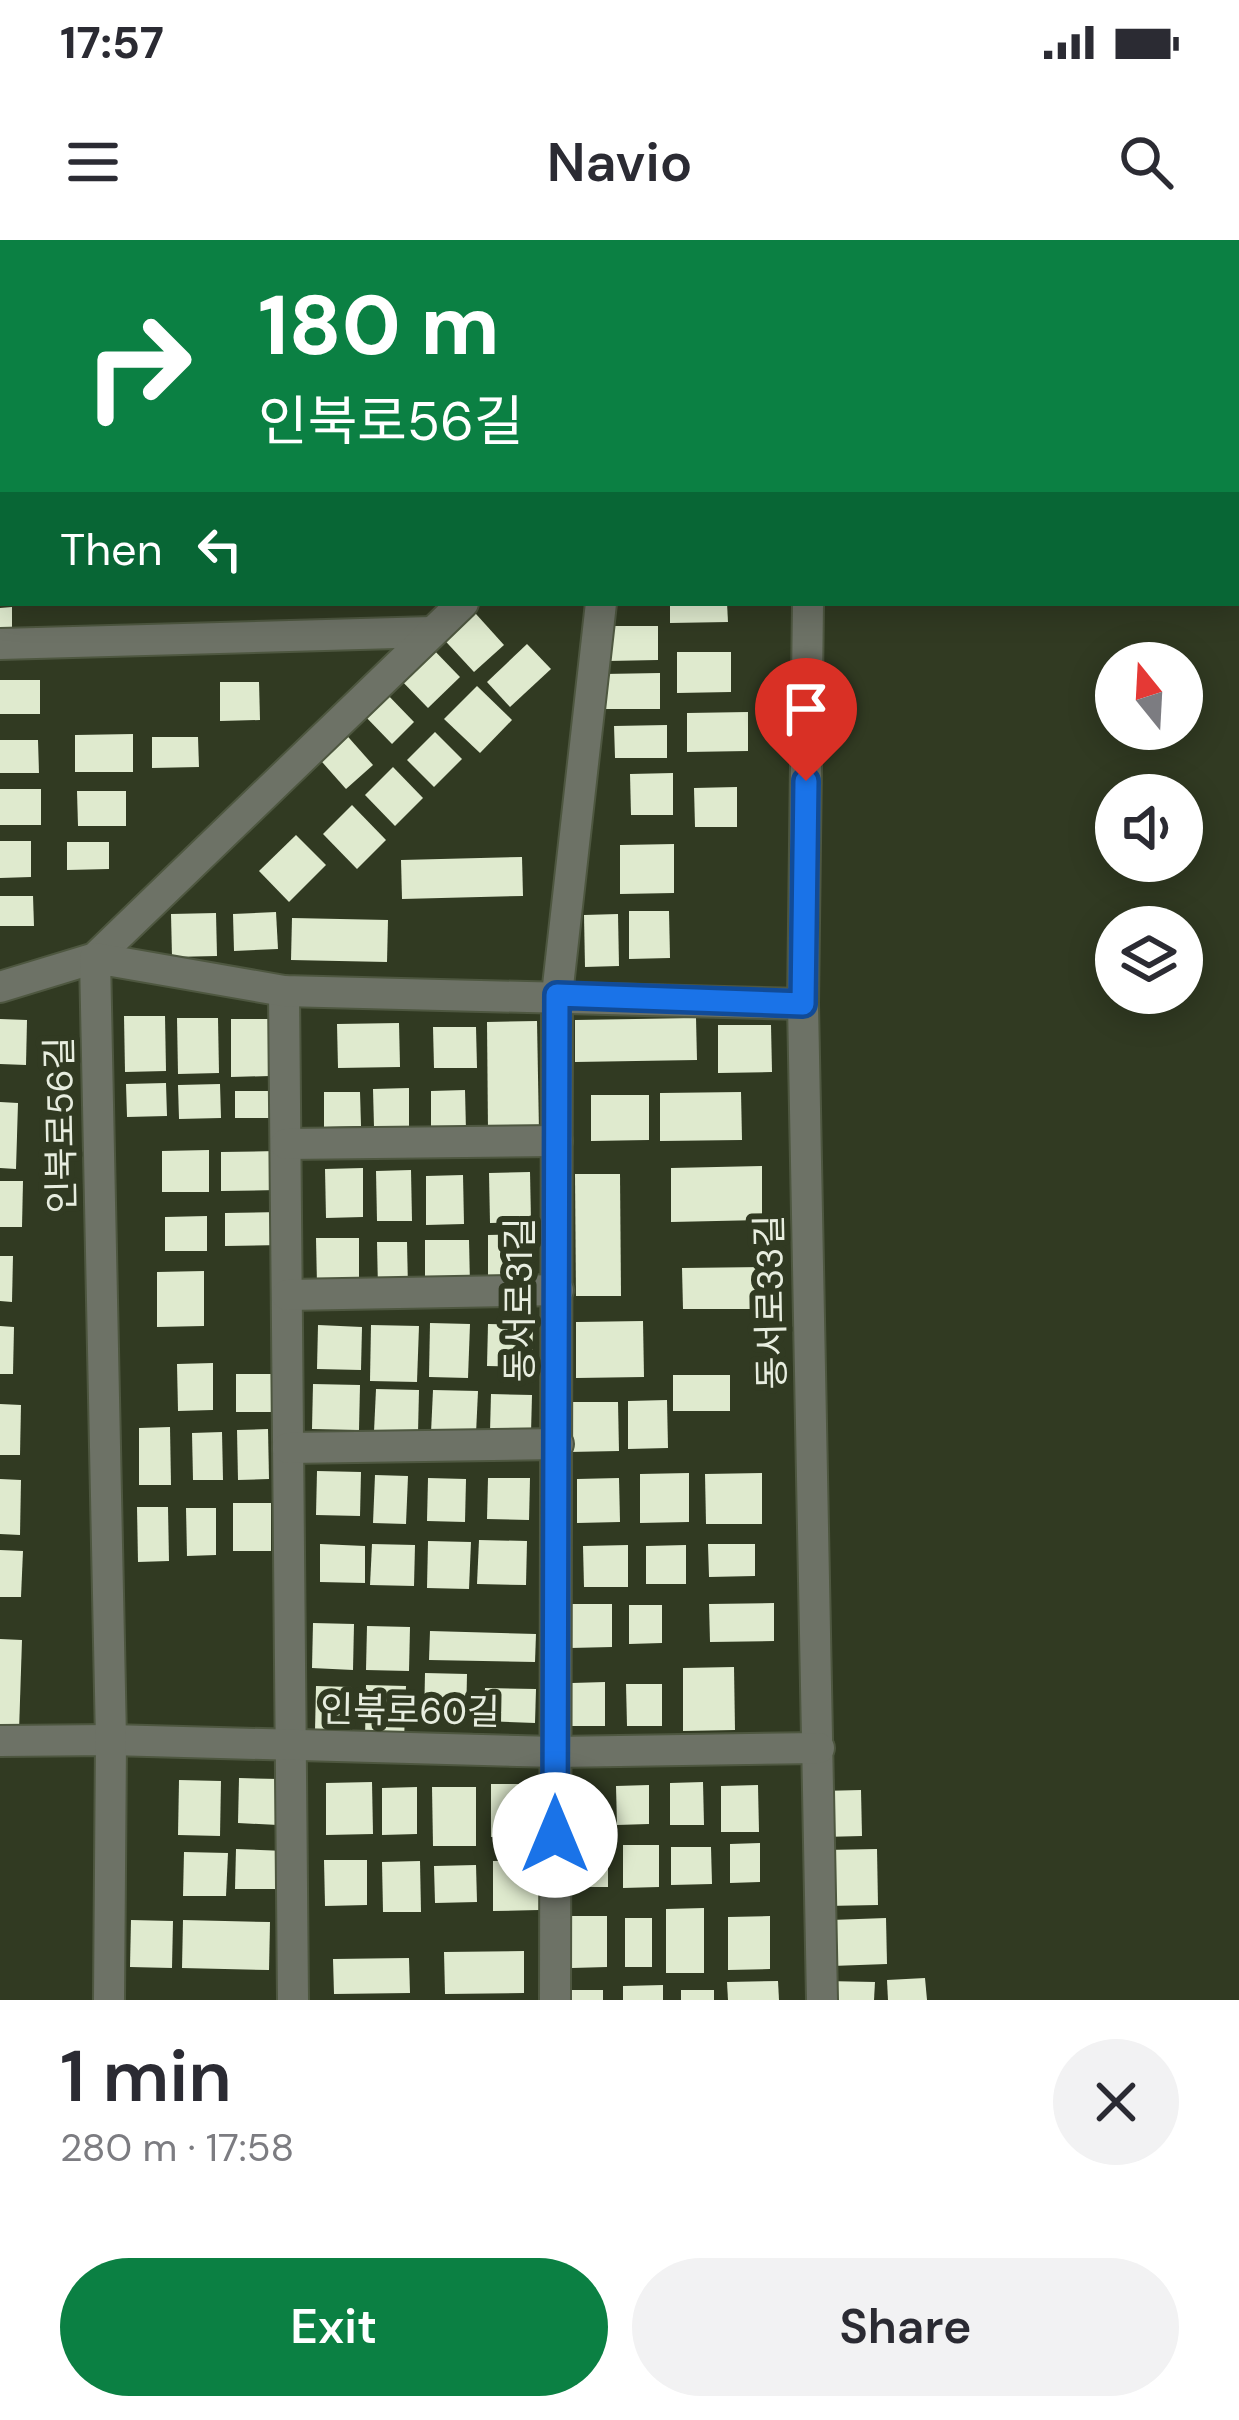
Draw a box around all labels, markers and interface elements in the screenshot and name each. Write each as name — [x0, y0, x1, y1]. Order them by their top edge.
text: 17:57 — [60, 13, 164, 72]
text: Navio — [547, 127, 692, 198]
icon: menu — [60, 129, 126, 195]
icon: search — [1113, 129, 1179, 195]
text: 180 m — [258, 271, 500, 380]
icon: right — [60, 288, 216, 444]
text: 인북로56길 — [258, 386, 524, 457]
icon: left — [187, 516, 253, 582]
text: Then — [60, 520, 163, 579]
north arrow — [1095, 642, 1203, 750]
map controls — [1095, 642, 1203, 1014]
pin — [755, 658, 857, 781]
icon: arrive — [773, 676, 839, 742]
button: sound — [1095, 774, 1203, 882]
button: layers — [1095, 906, 1203, 1014]
street label: 인북로56길 — [35, 1036, 86, 1214]
street label: 동서로33길 — [745, 1214, 796, 1390]
street label: 동서로31길 — [496, 1218, 543, 1382]
street label: 인북로60길 — [320, 1685, 500, 1736]
position arrow — [492, 1772, 618, 1898]
text: 1 min — [60, 2030, 232, 2123]
button: close — [1053, 2039, 1179, 2165]
text: 280 m · 17:58 — [60, 2122, 294, 2173]
button: Exit — [60, 2258, 608, 2396]
button: Share — [632, 2258, 1179, 2396]

